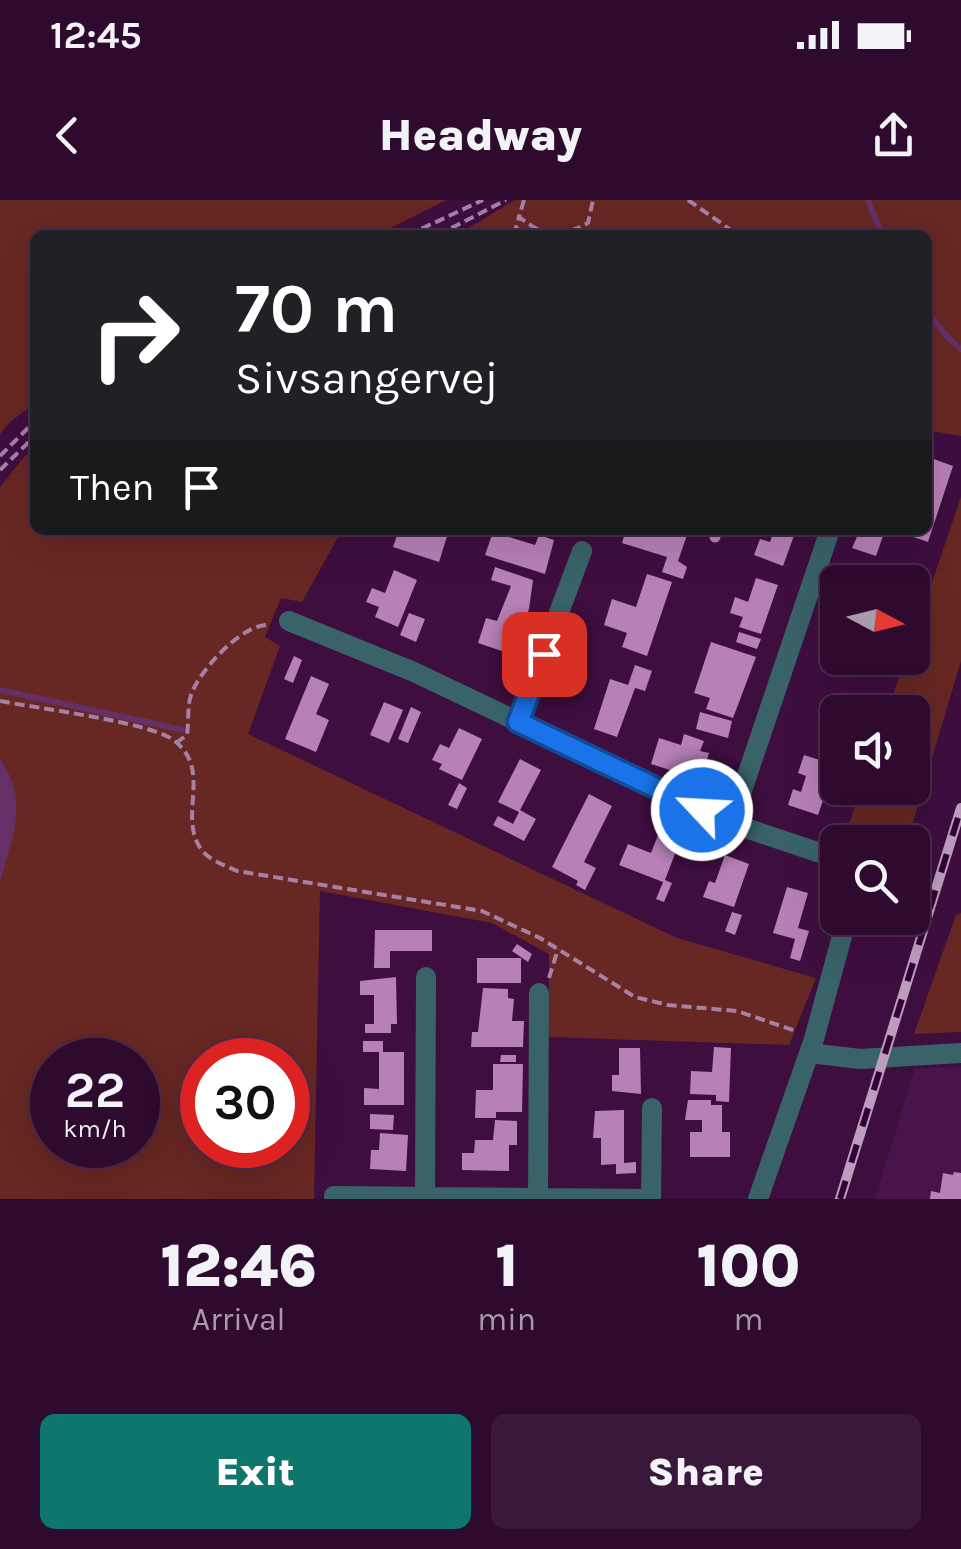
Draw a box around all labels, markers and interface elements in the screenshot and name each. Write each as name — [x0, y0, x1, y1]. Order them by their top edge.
text: 12:45 — [50, 13, 142, 58]
icon: back — [40, 108, 95, 163]
icon: share — [866, 108, 921, 163]
text: Headway — [379, 109, 582, 161]
text: 70 m — [235, 268, 398, 350]
icon: right — [70, 270, 200, 400]
text: Sivsangervej — [235, 352, 498, 404]
icon: arrive — [174, 460, 229, 515]
text: Then — [70, 465, 154, 510]
north arrow — [820, 565, 930, 675]
map controls — [820, 565, 930, 935]
pin — [502, 612, 587, 697]
icon: arrive — [517, 627, 572, 682]
button: sound — [820, 695, 930, 805]
position arrow — [650, 758, 754, 862]
button: search — [820, 825, 930, 935]
speed limit sign: 30 — [180, 1038, 310, 1168]
text: 22 — [65, 1061, 125, 1120]
text: km/h — [63, 1114, 127, 1143]
text: 12:46 — [161, 1231, 317, 1301]
text: 1 — [495, 1231, 518, 1301]
text: 100 — [697, 1231, 800, 1301]
text: Arrival — [192, 1301, 285, 1338]
text: min — [477, 1301, 536, 1338]
text: m — [734, 1301, 763, 1338]
button: Exit — [40, 1414, 471, 1529]
button: Share — [491, 1414, 921, 1529]

